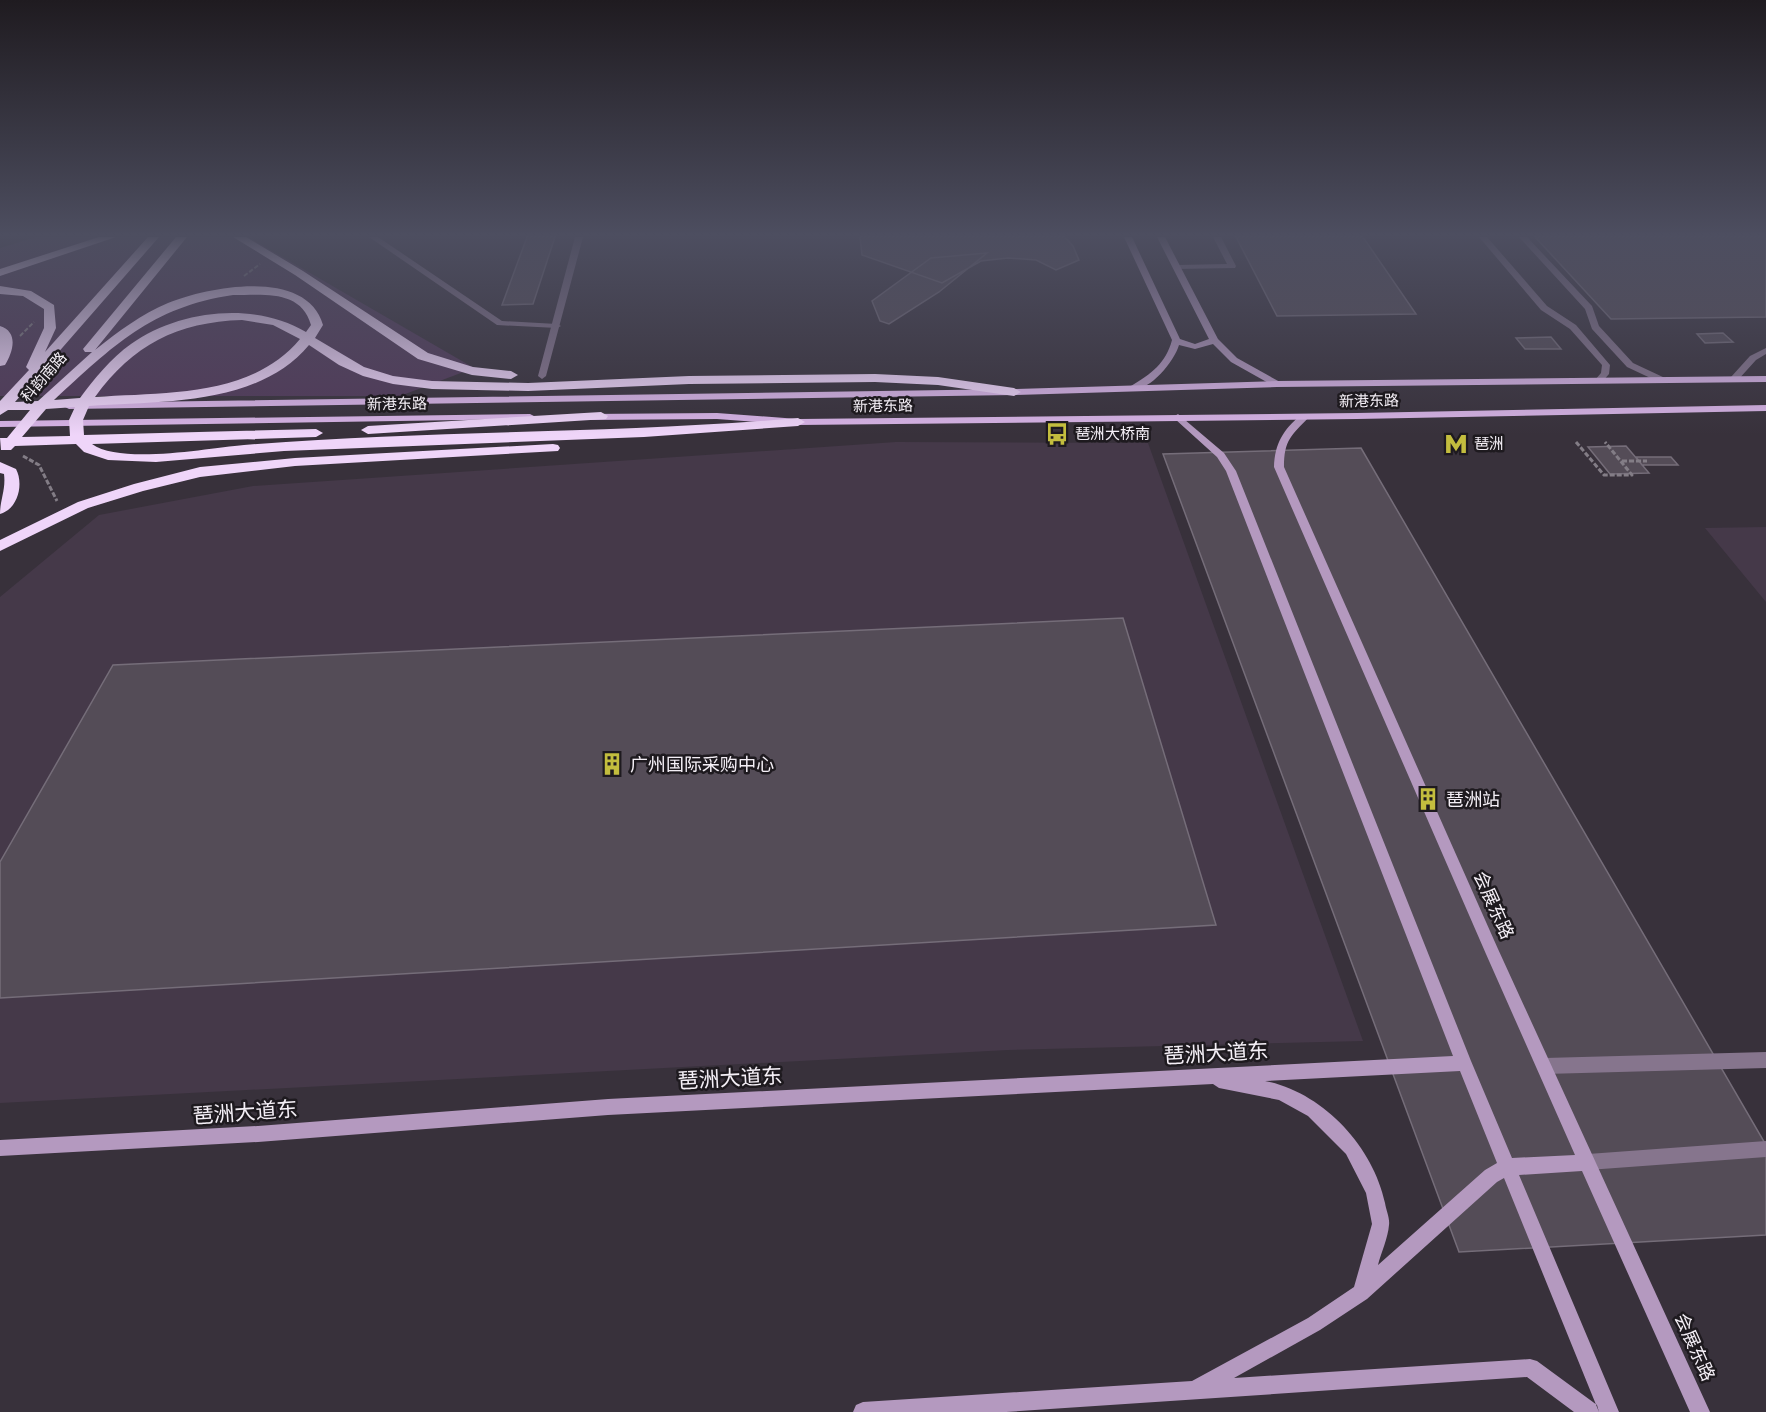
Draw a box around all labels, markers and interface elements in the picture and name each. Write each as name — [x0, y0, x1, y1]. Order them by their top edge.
street label: 科韵南路 — [18, 348, 70, 406]
street label: 新港东路 — [1339, 391, 1399, 411]
street label: 新港东路 — [367, 394, 427, 414]
street label: 新港东路 — [853, 396, 913, 416]
bus stop icon: 琶洲大桥南 — [1044, 421, 1070, 447]
place label: 琶洲大桥南 — [1075, 425, 1150, 443]
metro station icon: 琶洲 — [1443, 431, 1469, 457]
place label: 琶洲 — [1474, 435, 1504, 453]
building icon: 广州国际采购中心 — [599, 751, 625, 777]
place label: 广州国际采购中心 — [630, 754, 774, 775]
building icon: 琶洲站 — [1415, 786, 1441, 812]
place label: 琶洲站 — [1446, 789, 1500, 810]
street label: 会展东路 — [1470, 868, 1518, 942]
street label: 琶洲大道东 — [1163, 1038, 1269, 1068]
street label: 琶洲大道东 — [677, 1063, 783, 1093]
street label: 琶洲大道东 — [192, 1096, 298, 1128]
street label: 会展东路 — [1671, 1310, 1719, 1384]

